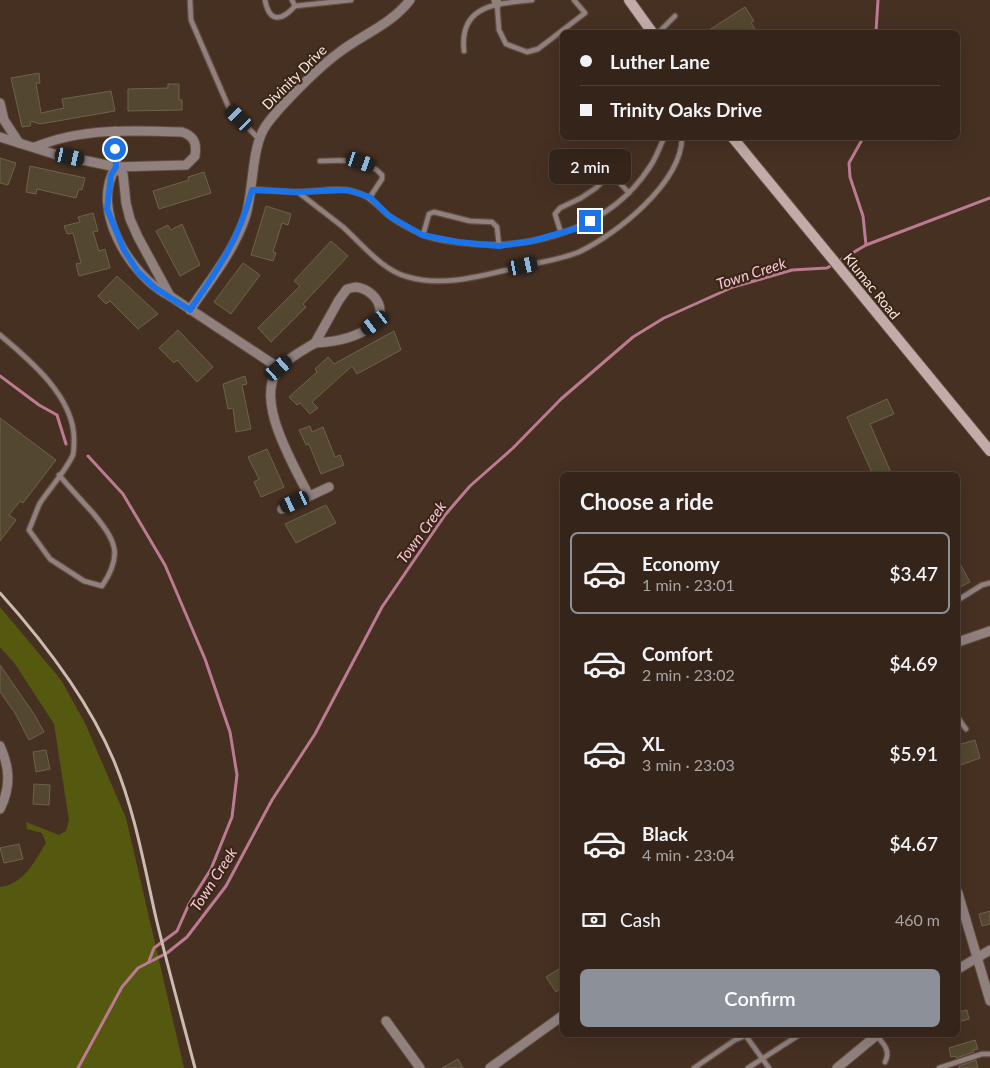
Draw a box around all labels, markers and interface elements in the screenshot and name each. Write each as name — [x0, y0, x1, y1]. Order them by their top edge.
street label: Divinity Drive — [258, 41, 330, 113]
text: Luther Lane — [610, 50, 710, 73]
text: Trinity Oaks Drive — [610, 98, 762, 121]
car — [223, 102, 254, 134]
route start — [104, 138, 126, 160]
car — [53, 146, 86, 168]
callout: 2 min — [549, 148, 631, 184]
car — [344, 150, 377, 174]
text: 2 min — [570, 157, 610, 176]
route end — [579, 210, 601, 232]
street label: Klumac Road — [840, 249, 904, 323]
water label: Town Creek — [714, 253, 789, 293]
car — [506, 256, 539, 276]
car — [358, 308, 391, 338]
car — [262, 352, 295, 384]
text: Choose a ride — [580, 488, 714, 515]
car — [278, 489, 311, 515]
water label: Town Creek — [393, 497, 450, 566]
icon: car — [582, 551, 627, 596]
text: Economy — [642, 552, 720, 575]
text: $3.47 — [889, 562, 938, 585]
text: 1 min · 23:01 — [642, 575, 735, 594]
icon: car — [582, 641, 627, 686]
text: Comfort — [642, 642, 713, 665]
text: $4.69 — [889, 652, 938, 675]
text: 2 min · 23:02 — [642, 665, 735, 684]
icon: car — [582, 731, 627, 776]
text: XL — [642, 732, 665, 755]
text: $5.91 — [889, 742, 938, 765]
text: 3 min · 23:03 — [642, 755, 735, 774]
icon: car — [582, 821, 627, 866]
text: Black — [642, 822, 688, 845]
text: $4.67 — [889, 832, 938, 855]
water label: Town Creek — [186, 843, 241, 914]
text: 4 min · 23:04 — [642, 845, 735, 864]
icon: cash — [580, 906, 608, 934]
text: Cash — [620, 908, 661, 931]
text: 460 m — [895, 910, 940, 929]
button: Confirm — [580, 969, 940, 1027]

